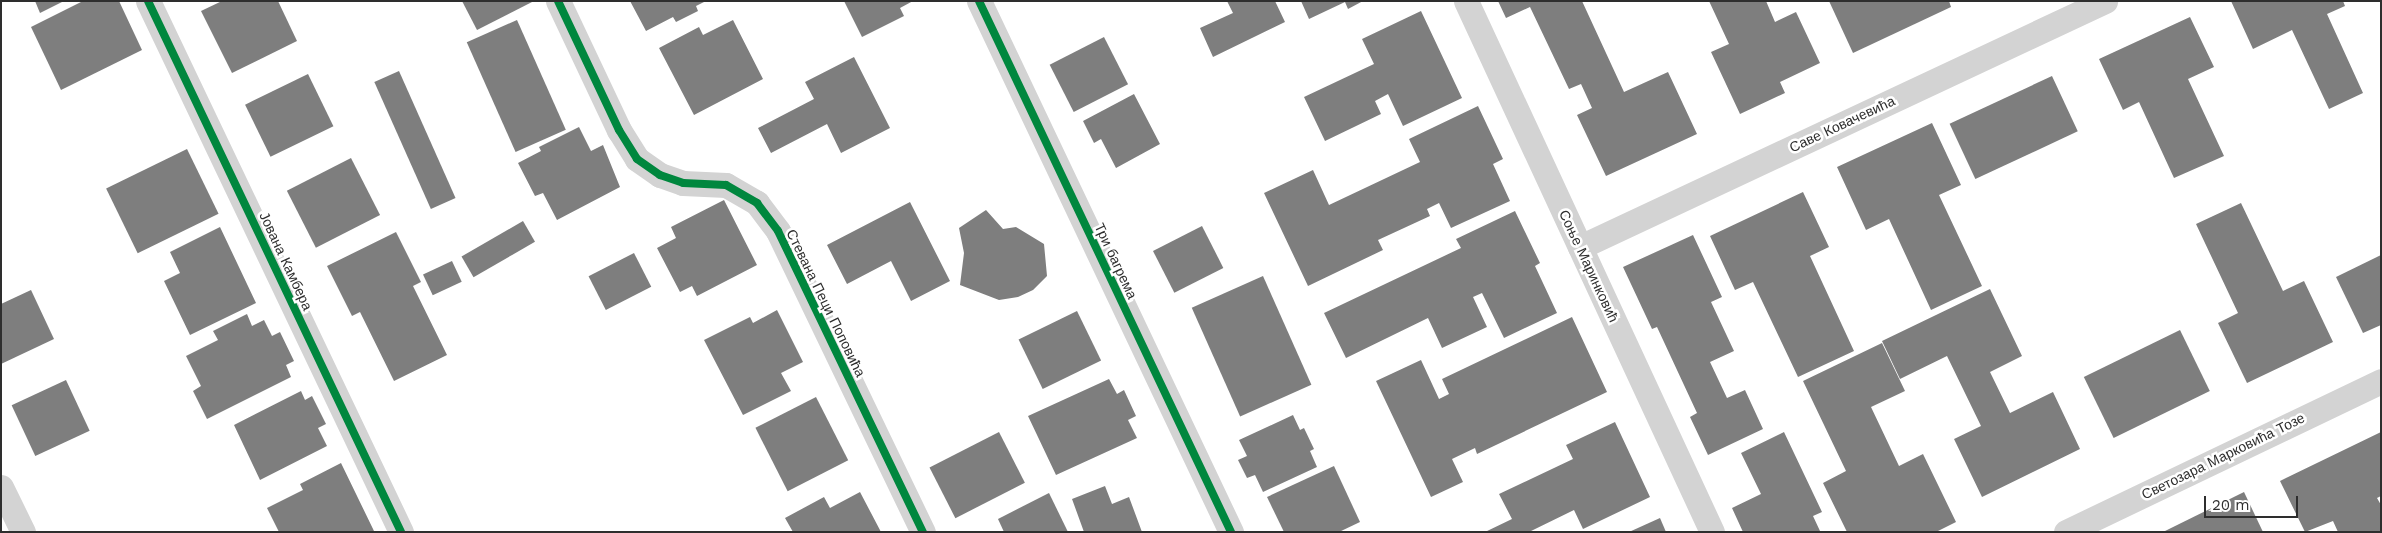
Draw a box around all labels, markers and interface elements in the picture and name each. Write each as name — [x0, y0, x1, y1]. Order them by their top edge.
street label: Саве Ковачевића — [1787, 92, 1897, 156]
street label: Соње Маринковић — [1556, 207, 1622, 325]
street label: Јована Камбера — [256, 209, 316, 313]
street label: Три багрема — [1091, 220, 1141, 302]
street label: Стевана Пеци Поповића — [783, 227, 869, 379]
street label: Светозара Марковића Тозе — [2139, 409, 2307, 503]
scale bar — [2207, 486, 2301, 518]
text: 20 m — [2212, 496, 2250, 514]

